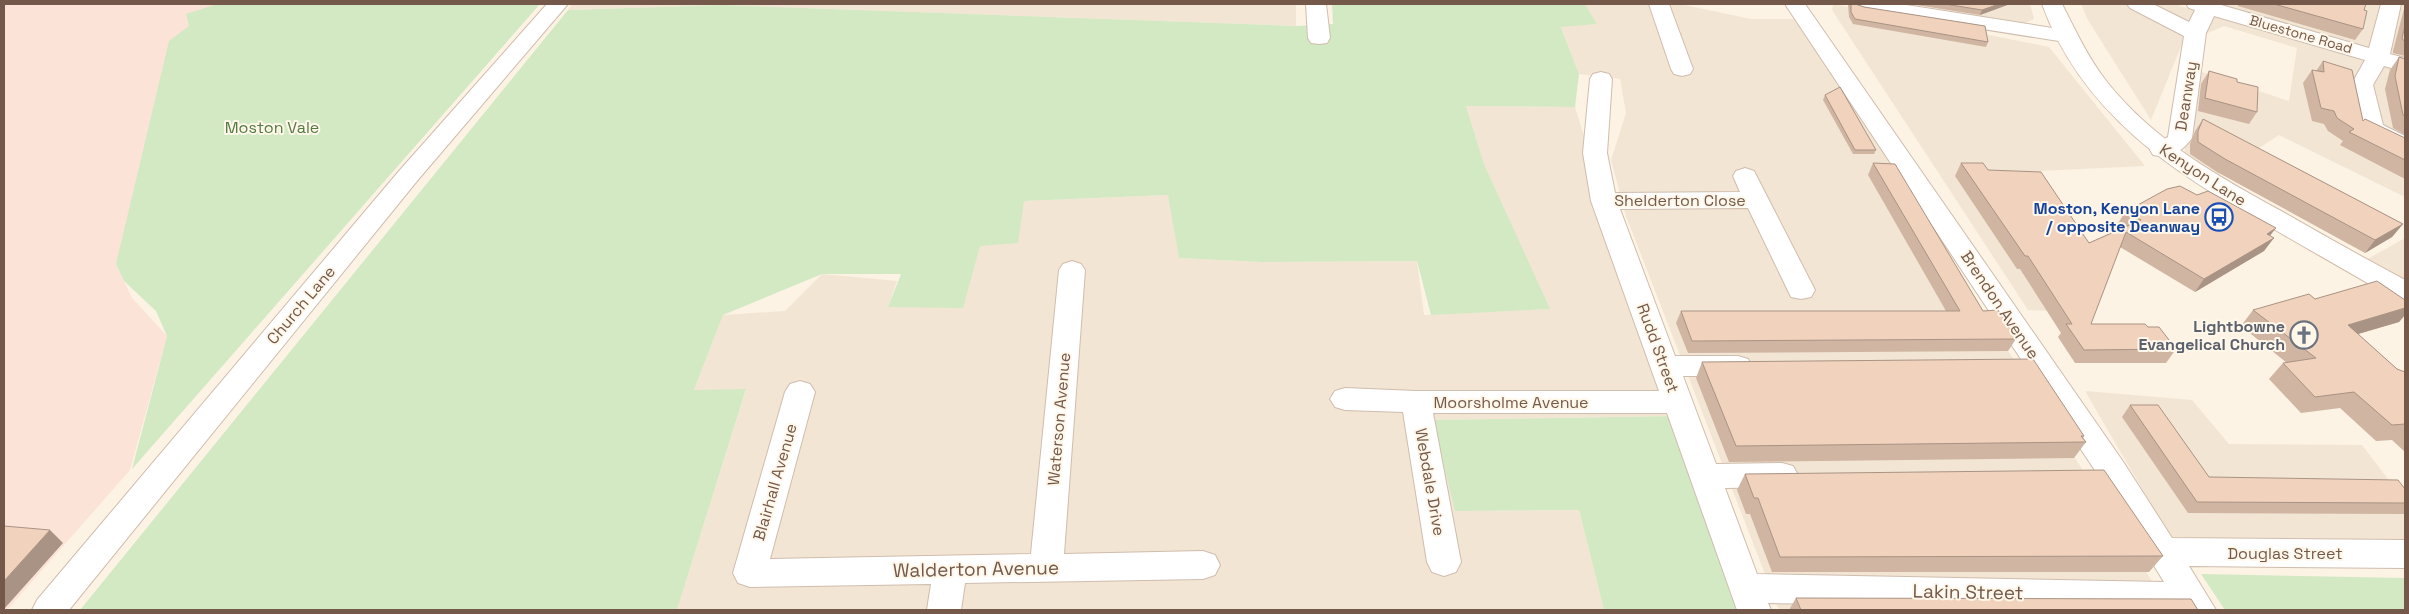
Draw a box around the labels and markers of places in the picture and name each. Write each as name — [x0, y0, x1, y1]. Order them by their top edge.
place label: Moston, Kenyon Lane / opposite Deanway — [2034, 198, 2200, 237]
bus stop icon: Moston, Kenyon Lane / opposite Deanway — [2204, 202, 2234, 232]
place label: Lightbowne Evangelical Church — [2138, 316, 2285, 355]
church icon: Lightbowne Evangelical Church — [2289, 320, 2319, 350]

